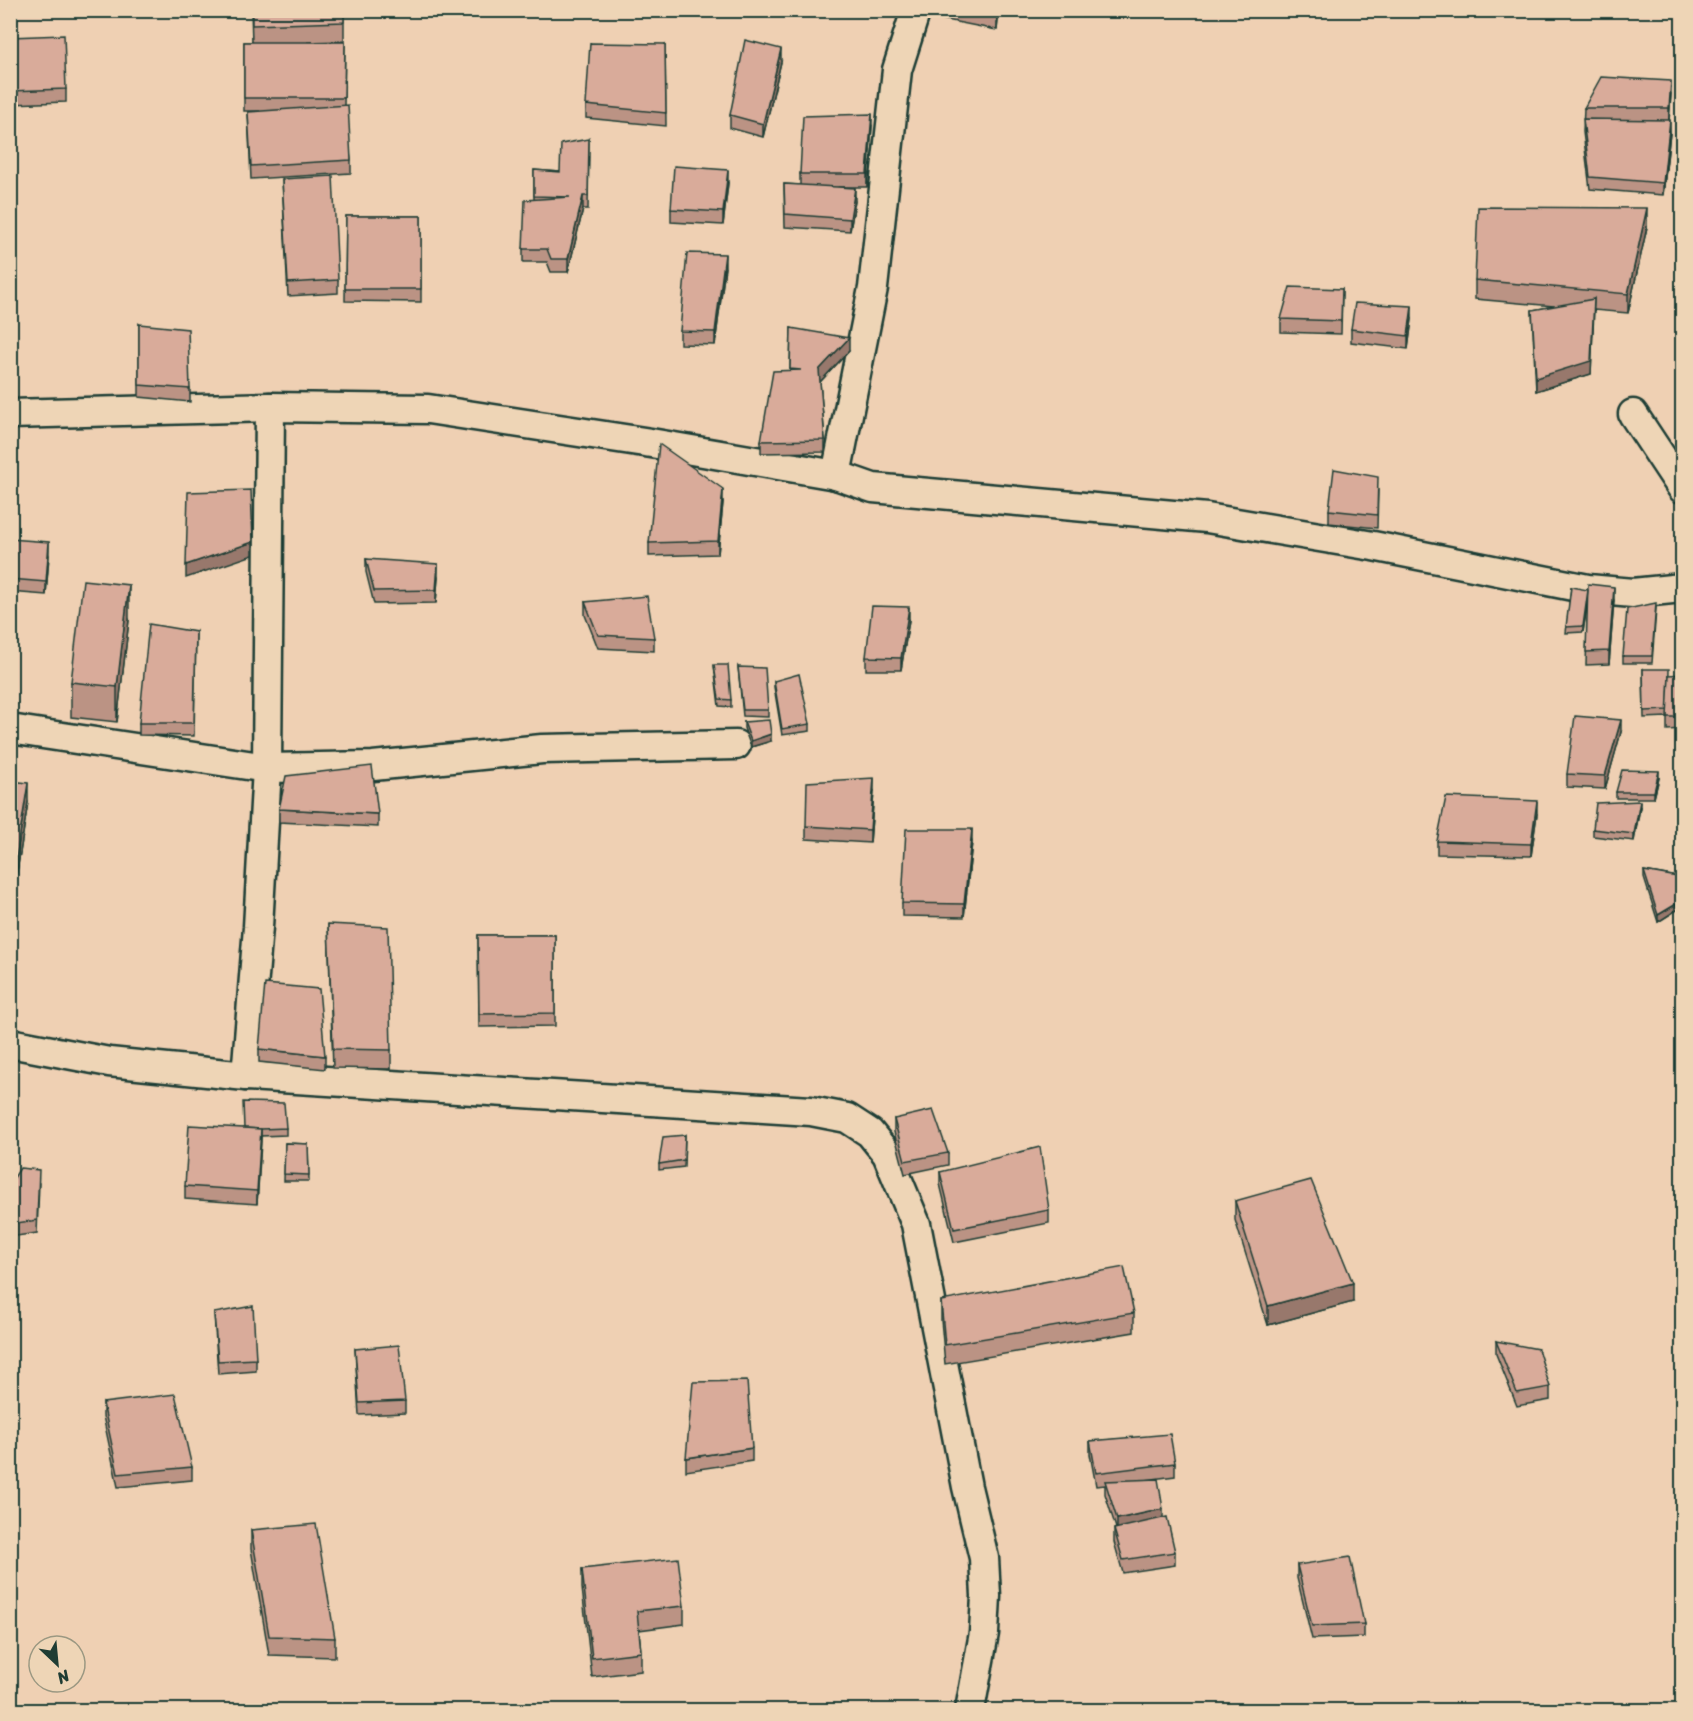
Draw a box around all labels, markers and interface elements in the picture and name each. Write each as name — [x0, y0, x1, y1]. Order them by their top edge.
north arrow — [27, 1634, 87, 1694]
text: N — [51, 1661, 76, 1693]

